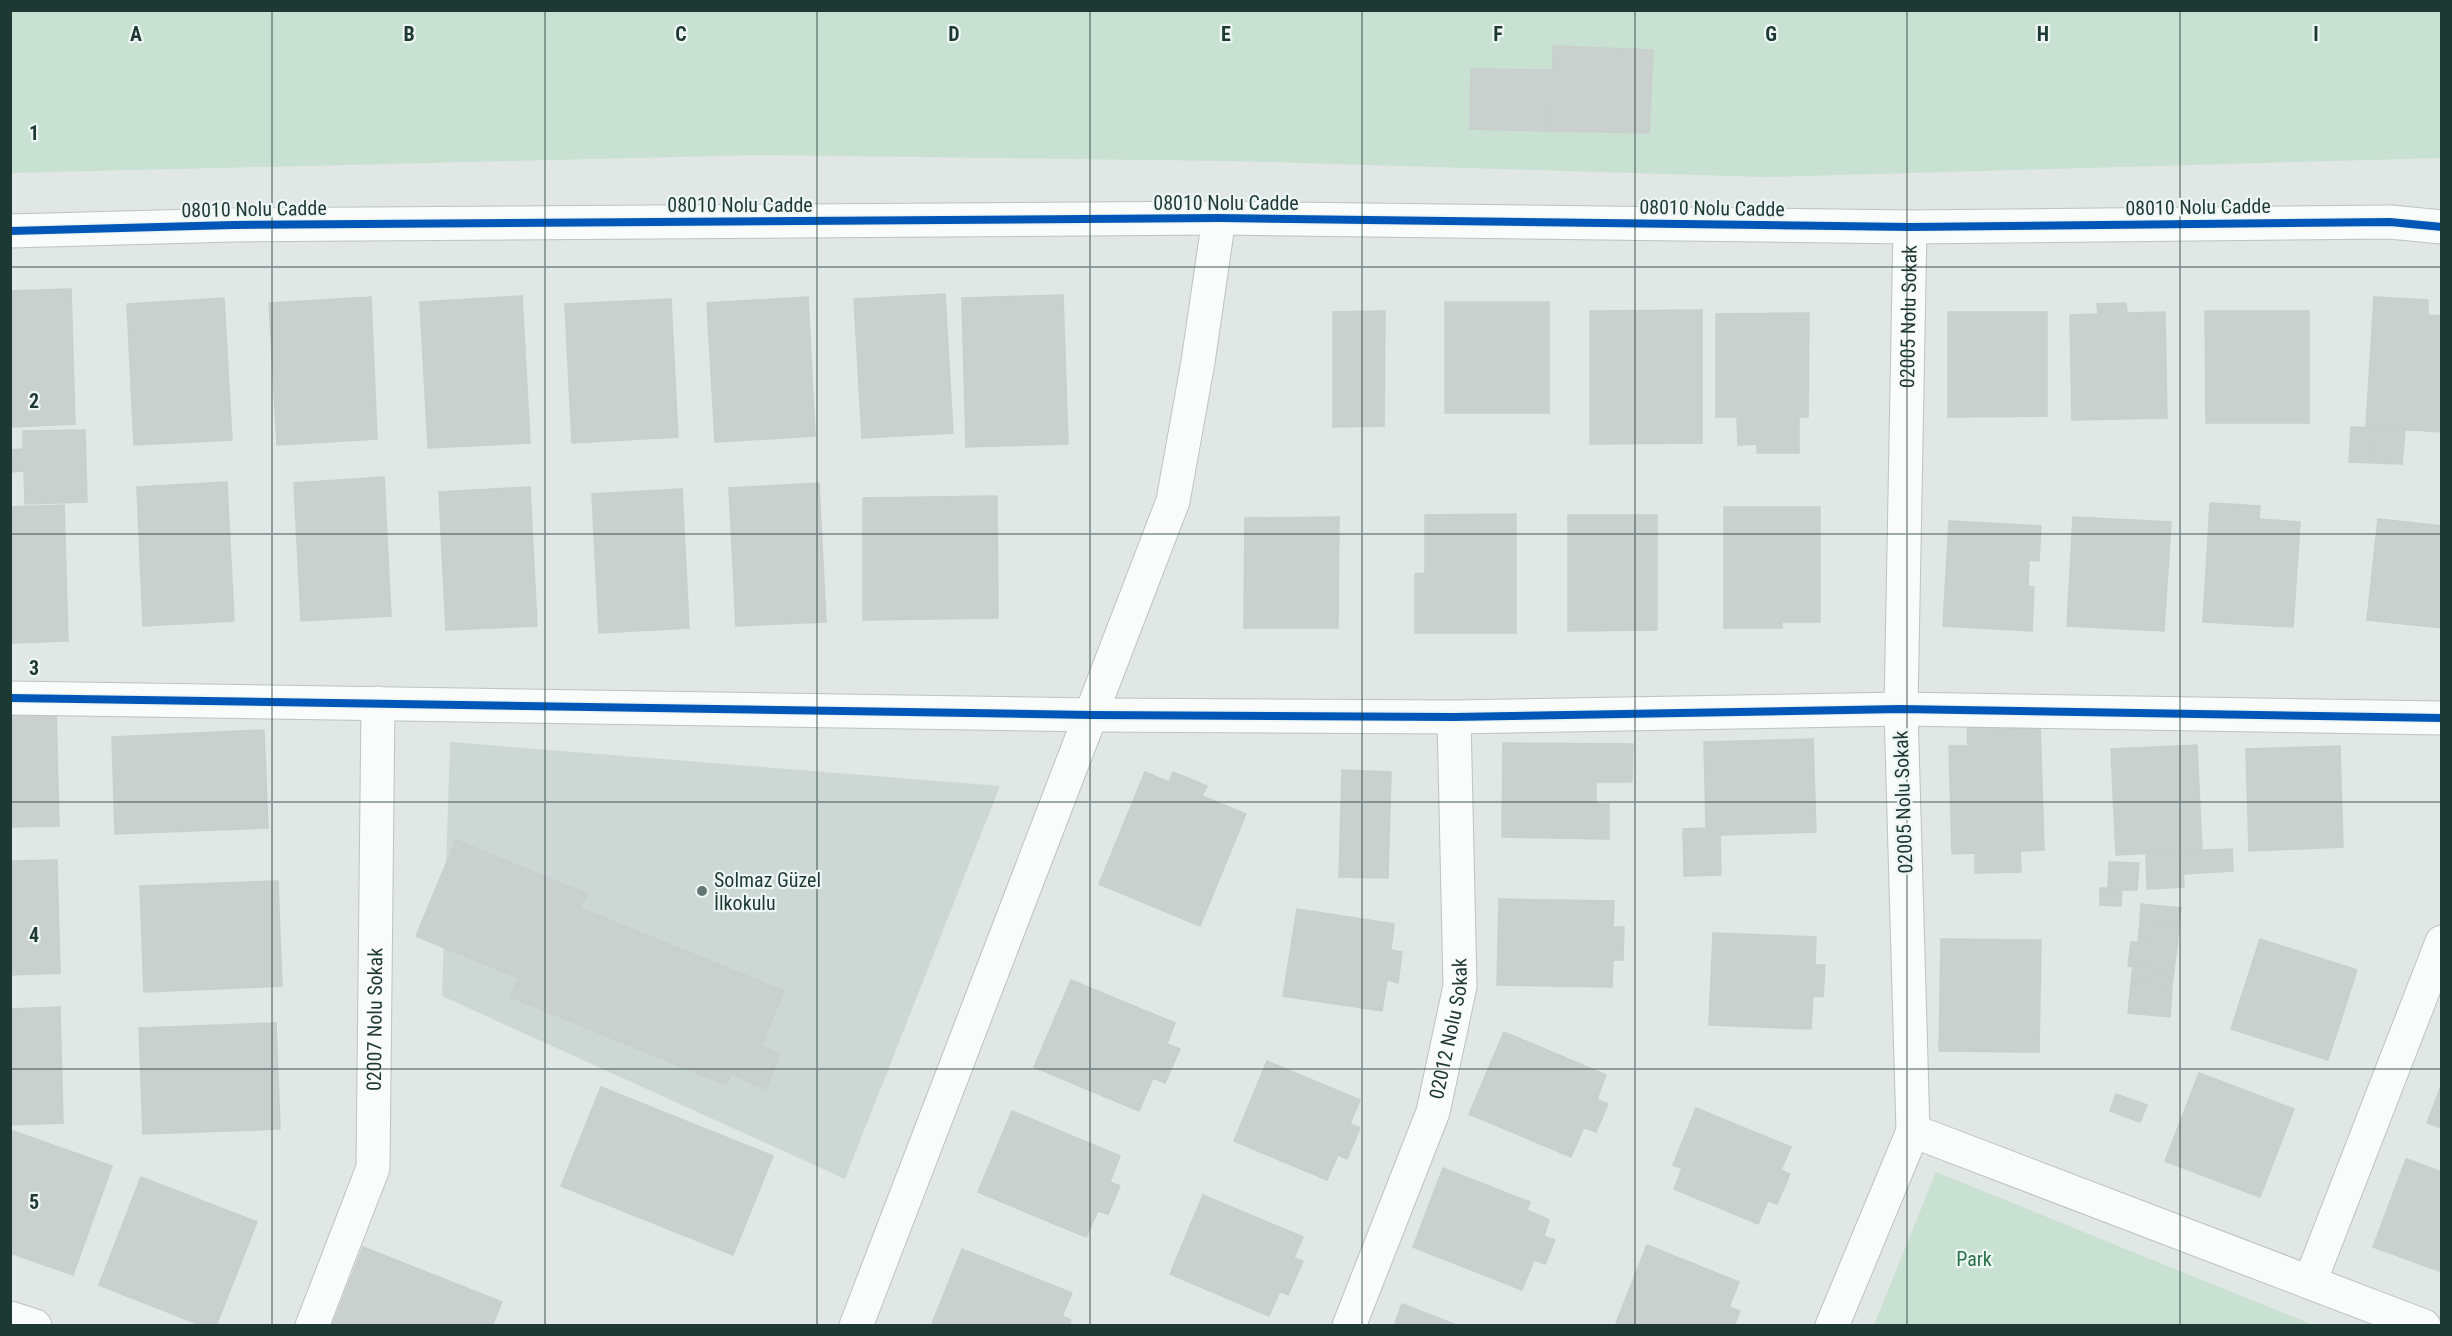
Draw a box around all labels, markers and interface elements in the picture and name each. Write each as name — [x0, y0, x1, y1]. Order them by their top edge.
text: A — [130, 22, 142, 46]
text: B — [403, 22, 415, 46]
text: C — [675, 22, 687, 46]
text: D — [948, 22, 960, 46]
text: E — [1221, 22, 1231, 46]
text: F — [1493, 22, 1503, 46]
text: G — [1765, 22, 1777, 46]
text: H — [2037, 22, 2049, 46]
text: I — [2313, 22, 2319, 46]
text: 1 — [29, 121, 39, 145]
street label: 08010 Nolu Cadde — [1153, 191, 1299, 215]
street label: 08010 Nolu Cadde — [667, 193, 813, 217]
street label: 08010 Nolu Cadde — [2125, 194, 2271, 220]
street label: 08010 Nolu Cadde — [1639, 195, 1785, 221]
street label: 08010 Nolu Cadde — [181, 196, 327, 222]
street label: 02005 Nolu Sokak — [1895, 245, 1922, 388]
text: 2 — [29, 389, 39, 413]
text: 3 — [29, 656, 39, 680]
street label: 02005 Nolu Sokak — [1889, 730, 1917, 874]
place label: Solmaz Güzel İlkokulu — [714, 868, 821, 915]
marker: Solmaz Güzel İlkokulu — [695, 884, 709, 898]
text: 4 — [29, 923, 39, 947]
street label: 02007 Nolu Sokak — [362, 948, 387, 1091]
street label: 02012 Nolu Sokak — [1424, 958, 1472, 1101]
text: 5 — [29, 1190, 39, 1214]
park label: Park — [1956, 1247, 1992, 1271]

